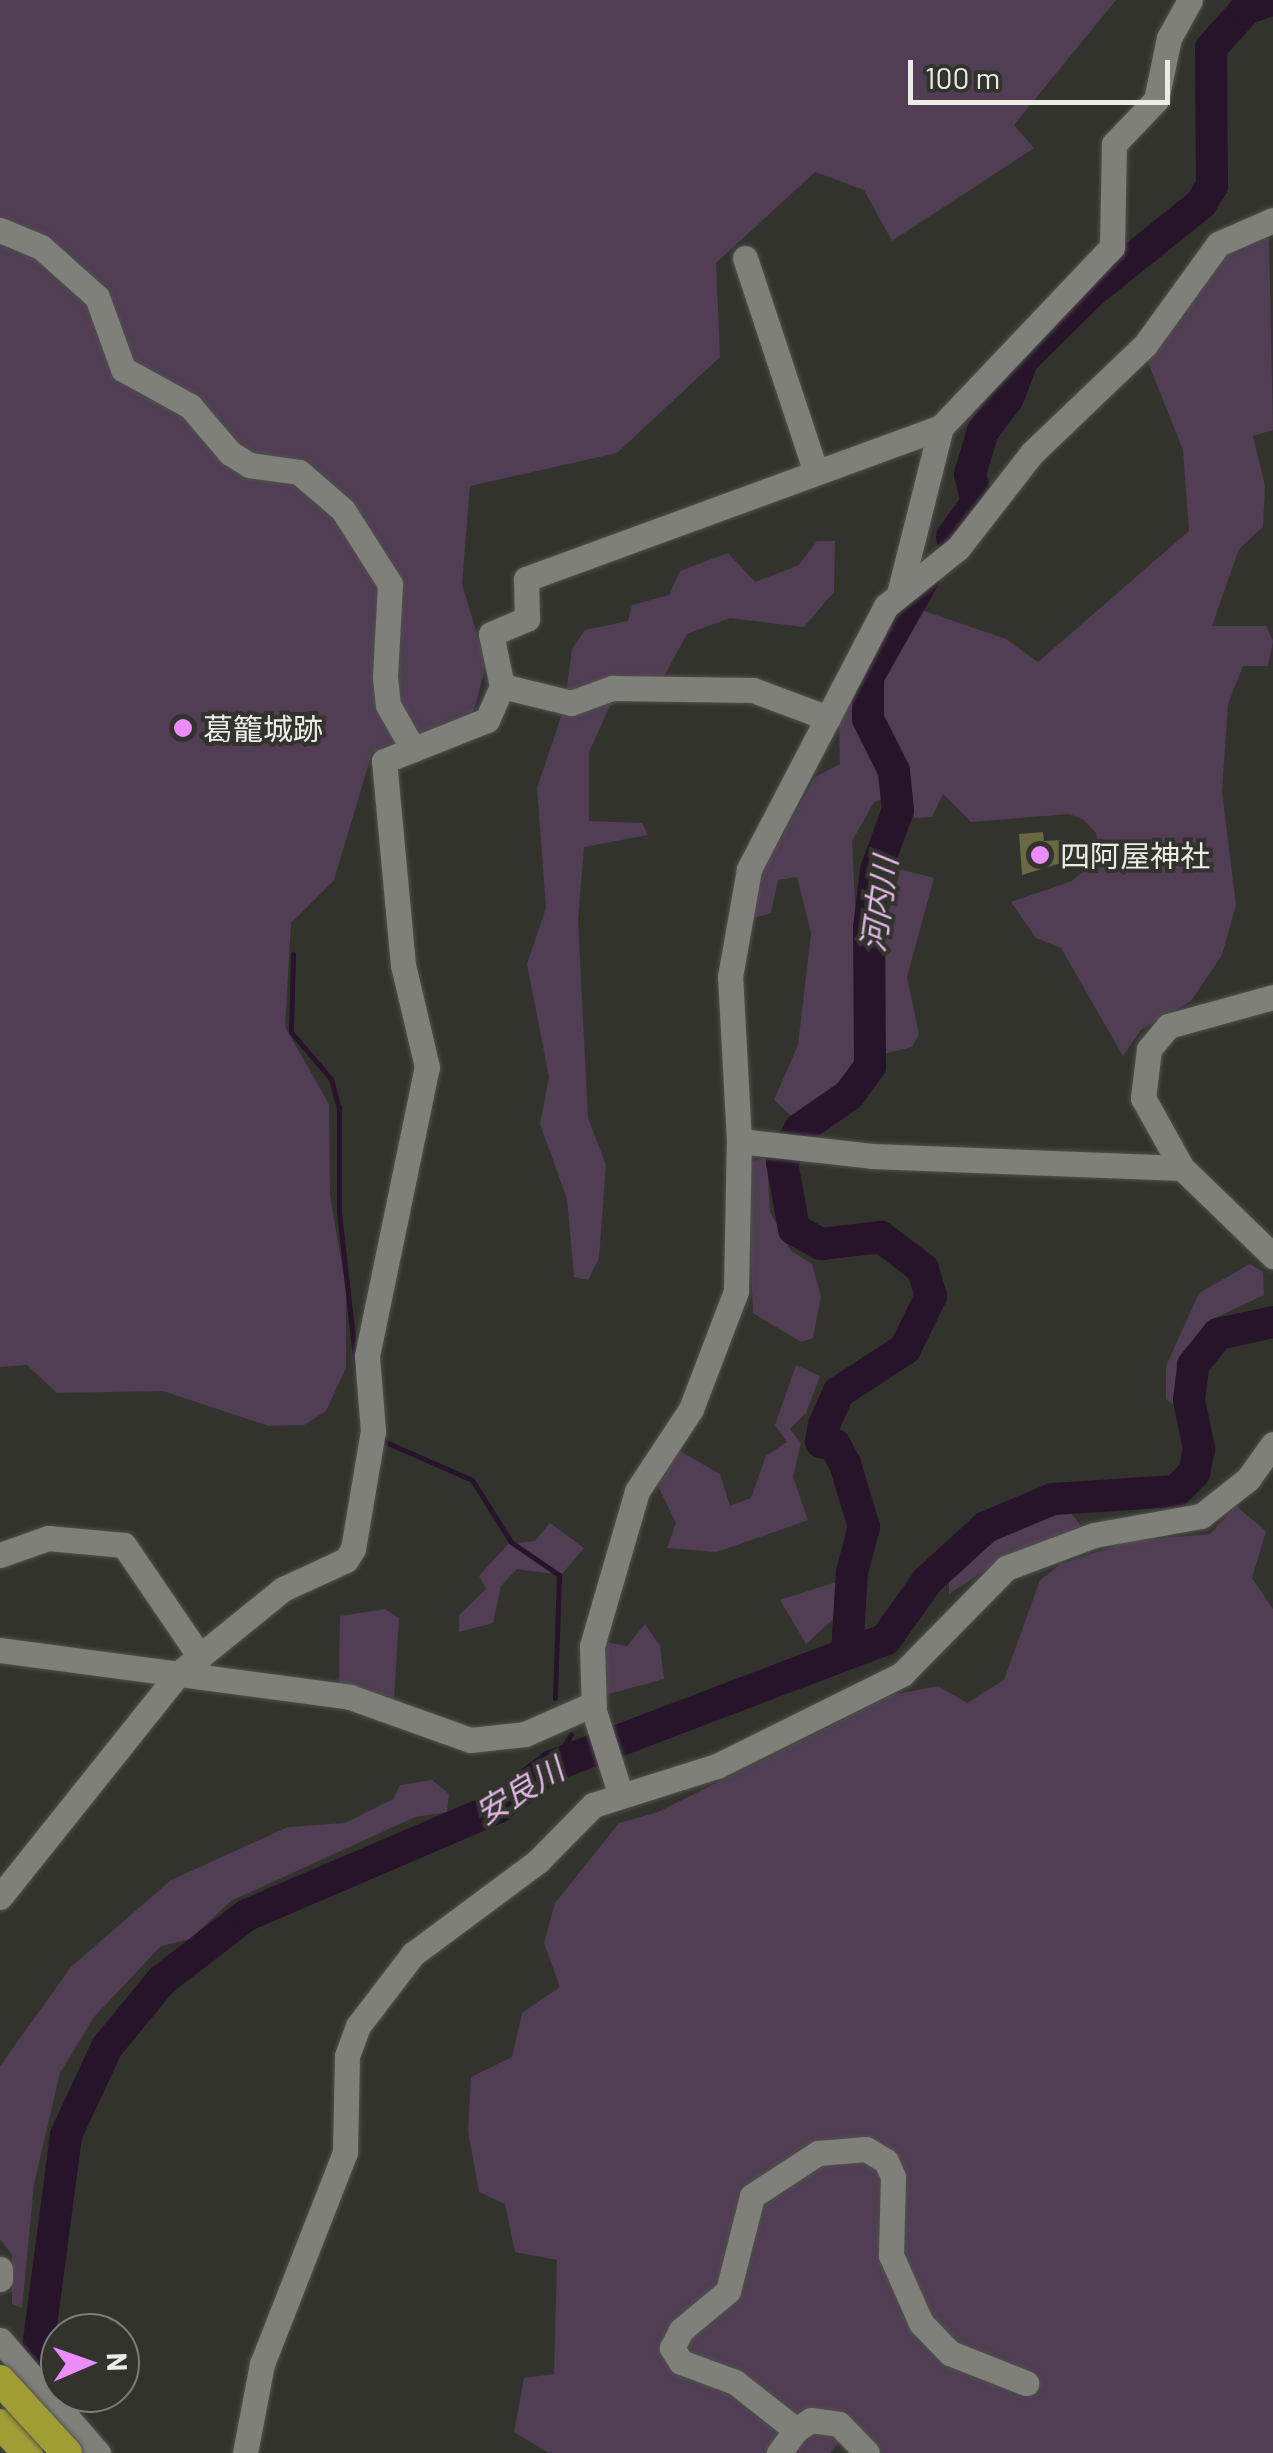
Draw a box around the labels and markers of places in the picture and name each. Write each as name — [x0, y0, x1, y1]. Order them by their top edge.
place label: 葛籠城跡 — [203, 710, 323, 746]
marker: 葛籠城跡 — [172, 717, 194, 739]
place label: 四阿屋神社 — [1060, 837, 1210, 873]
marker: 四阿屋神社 — [1029, 844, 1051, 866]

